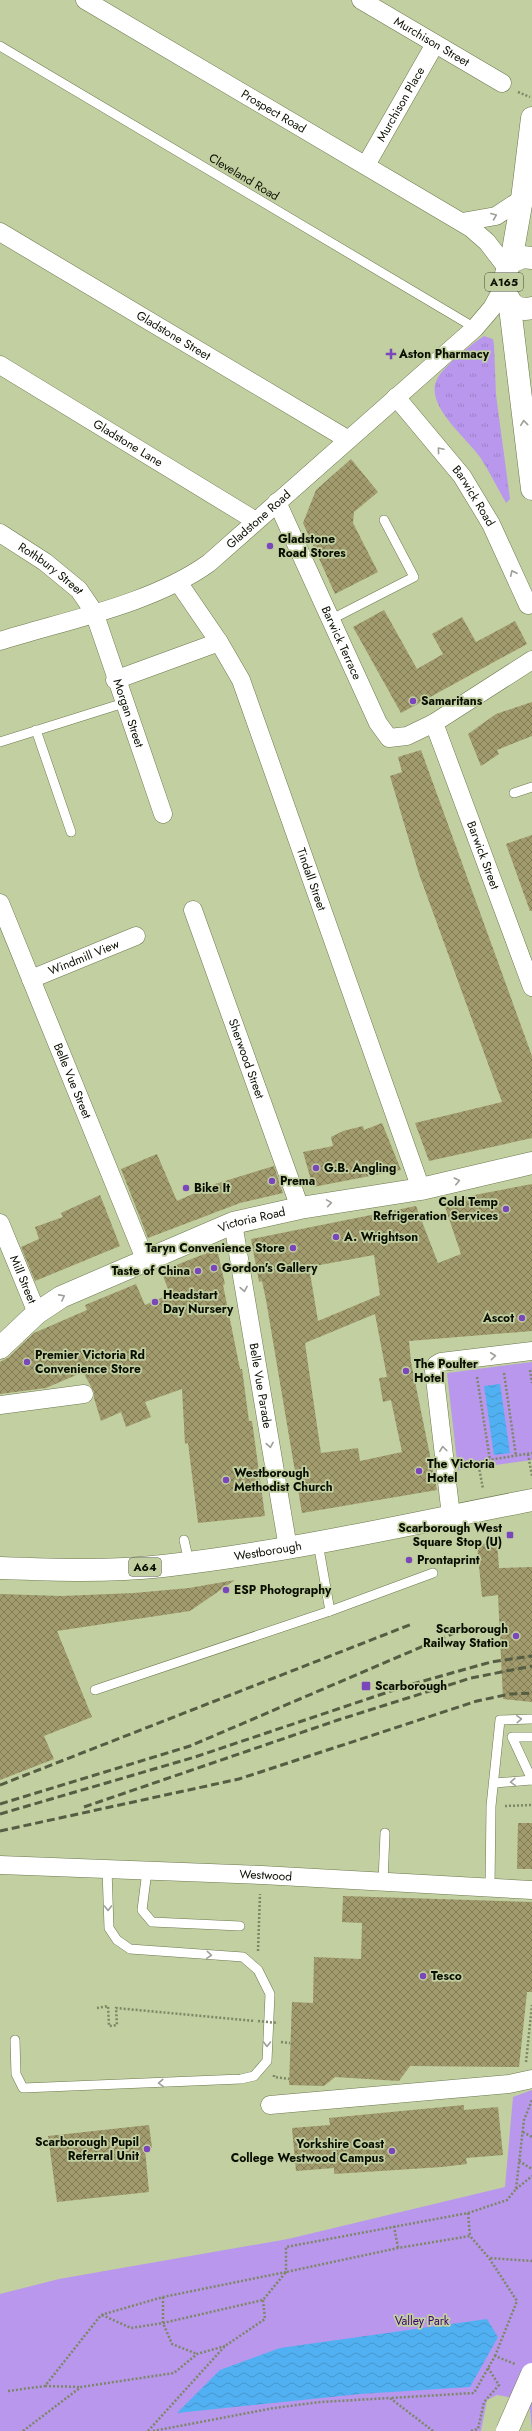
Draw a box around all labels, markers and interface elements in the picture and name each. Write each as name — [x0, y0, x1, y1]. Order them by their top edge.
street label: Murchison Street — [390, 12, 473, 71]
street label: Murchison Place — [372, 63, 429, 145]
street label: Prospect Road — [238, 85, 310, 138]
street label: Cleveland Road — [205, 149, 283, 205]
one-way arrow — [491, 212, 498, 220]
road number: A165 — [485, 273, 523, 291]
street label: Gladstone Street — [133, 306, 214, 365]
place label: Aston Pharmacy — [398, 345, 490, 363]
marker: Aston Pharmacy — [386, 349, 396, 359]
street label: Gladstone Lane — [90, 415, 166, 471]
one-way arrow — [519, 420, 528, 426]
one-way arrow — [437, 447, 444, 455]
street label: Barwick Road — [448, 462, 499, 530]
street label: Gladstone Road — [222, 486, 295, 553]
place label: Gladstone Road Stores — [278, 530, 346, 562]
street label: Rothbury Street — [15, 538, 88, 598]
marker: Gladstone Road Stores — [265, 541, 275, 551]
one-way arrow — [510, 570, 518, 577]
street label: Barwick Terrace — [317, 603, 366, 683]
street label: Morgan Street — [108, 676, 149, 750]
place label: Samaritans — [421, 692, 483, 710]
marker: Samaritans — [408, 696, 418, 706]
street label: Barwick Street — [462, 819, 504, 892]
street label: Tindall Street — [292, 845, 331, 913]
street label: Windmill View — [46, 935, 123, 980]
street label: Sherwood Street — [224, 1016, 269, 1101]
street label: Belle Vue Street — [49, 1040, 96, 1121]
place label: G.B. Angling — [324, 1159, 396, 1177]
marker: G.B. Angling — [311, 1163, 321, 1173]
place label: Prema — [280, 1172, 315, 1190]
marker: Prema — [267, 1176, 277, 1186]
one-way arrow — [454, 1178, 460, 1186]
place label: Bike It — [194, 1179, 230, 1197]
marker: Bike It — [181, 1183, 191, 1193]
place label: Cold Temp Refrigeration Services — [373, 1193, 499, 1225]
one-way arrow — [326, 1199, 332, 1208]
street label: Victoria Road — [215, 1203, 287, 1237]
marker: Cold Temp Refrigeration Services — [501, 1204, 511, 1214]
place label: A. Wrightson — [343, 1228, 418, 1246]
marker: A. Wrightson — [331, 1232, 341, 1242]
place label: Taryn Convenience Store — [145, 1239, 285, 1257]
marker: Taryn Convenience Store — [288, 1243, 298, 1253]
street label: Mill Street — [5, 1253, 41, 1306]
place label: Gordon's Gallery — [222, 1259, 318, 1277]
place label: Taste of China — [112, 1262, 190, 1280]
marker: Gordon's Gallery — [209, 1263, 219, 1273]
marker: Taste of China — [193, 1266, 203, 1276]
place label: Headstart Day Nursery — [163, 1286, 234, 1318]
one-way arrow — [239, 1286, 248, 1292]
one-way arrow — [58, 1294, 66, 1301]
marker: Headstart Day Nursery — [150, 1297, 160, 1307]
place label: Ascot — [482, 1309, 514, 1327]
marker: Ascot — [517, 1313, 527, 1323]
street label: Belle Vue Parade — [244, 1342, 277, 1430]
place label: Premier Victoria Rd Convenience Store — [35, 1346, 145, 1378]
one-way arrow — [490, 1351, 496, 1360]
place label: The Poulter Hotel — [414, 1355, 478, 1387]
marker: Premier Victoria Rd Convenience Store — [22, 1357, 32, 1367]
marker: The Poulter Hotel — [401, 1366, 411, 1376]
one-way arrow — [266, 1442, 274, 1448]
one-way arrow — [439, 1446, 448, 1452]
place label: The Victoria Hotel — [427, 1455, 495, 1487]
place label: Westborough Methodist Church — [234, 1464, 333, 1496]
marker: The Victoria Hotel — [414, 1466, 424, 1476]
marker: Westborough Methodist Church — [221, 1475, 231, 1485]
place label: Scarborough West Square Stop (U) — [398, 1519, 502, 1551]
marker: Scarborough West Square Stop (U) — [505, 1530, 515, 1540]
street label: Westborough — [233, 1537, 303, 1565]
place label: Prontaprint — [417, 1551, 480, 1569]
marker: Prontaprint — [404, 1555, 414, 1565]
road number: A64 — [129, 1558, 161, 1576]
place label: ESP Photography — [234, 1581, 332, 1599]
marker: ESP Photography — [221, 1585, 231, 1595]
place label: Scarborough Railway Station — [423, 1620, 508, 1652]
marker: Scarborough Railway Station — [511, 1631, 521, 1641]
place label: Scarborough — [375, 1677, 447, 1695]
marker: Scarborough — [360, 1680, 372, 1692]
one-way arrow — [516, 1715, 522, 1724]
one-way arrow — [510, 1777, 516, 1786]
street label: Westwood — [239, 1865, 293, 1886]
one-way arrow — [104, 1905, 112, 1911]
one-way arrow — [206, 1950, 213, 1959]
place label: Tesco — [431, 1967, 462, 1985]
marker: Tesco — [418, 1971, 428, 1981]
one-way arrow — [263, 2041, 271, 2047]
one-way arrow — [158, 2078, 164, 2087]
place label: Scarborough Pupil Referral Unit — [35, 2133, 139, 2165]
place label: Yorkshire Coast College Westwood Campus — [231, 2135, 385, 2167]
marker: Scarborough Pupil Referral Unit — [142, 2144, 152, 2154]
marker: Yorkshire Coast College Westwood Campus — [387, 2146, 397, 2156]
park label: Valley Park — [395, 2312, 450, 2330]

